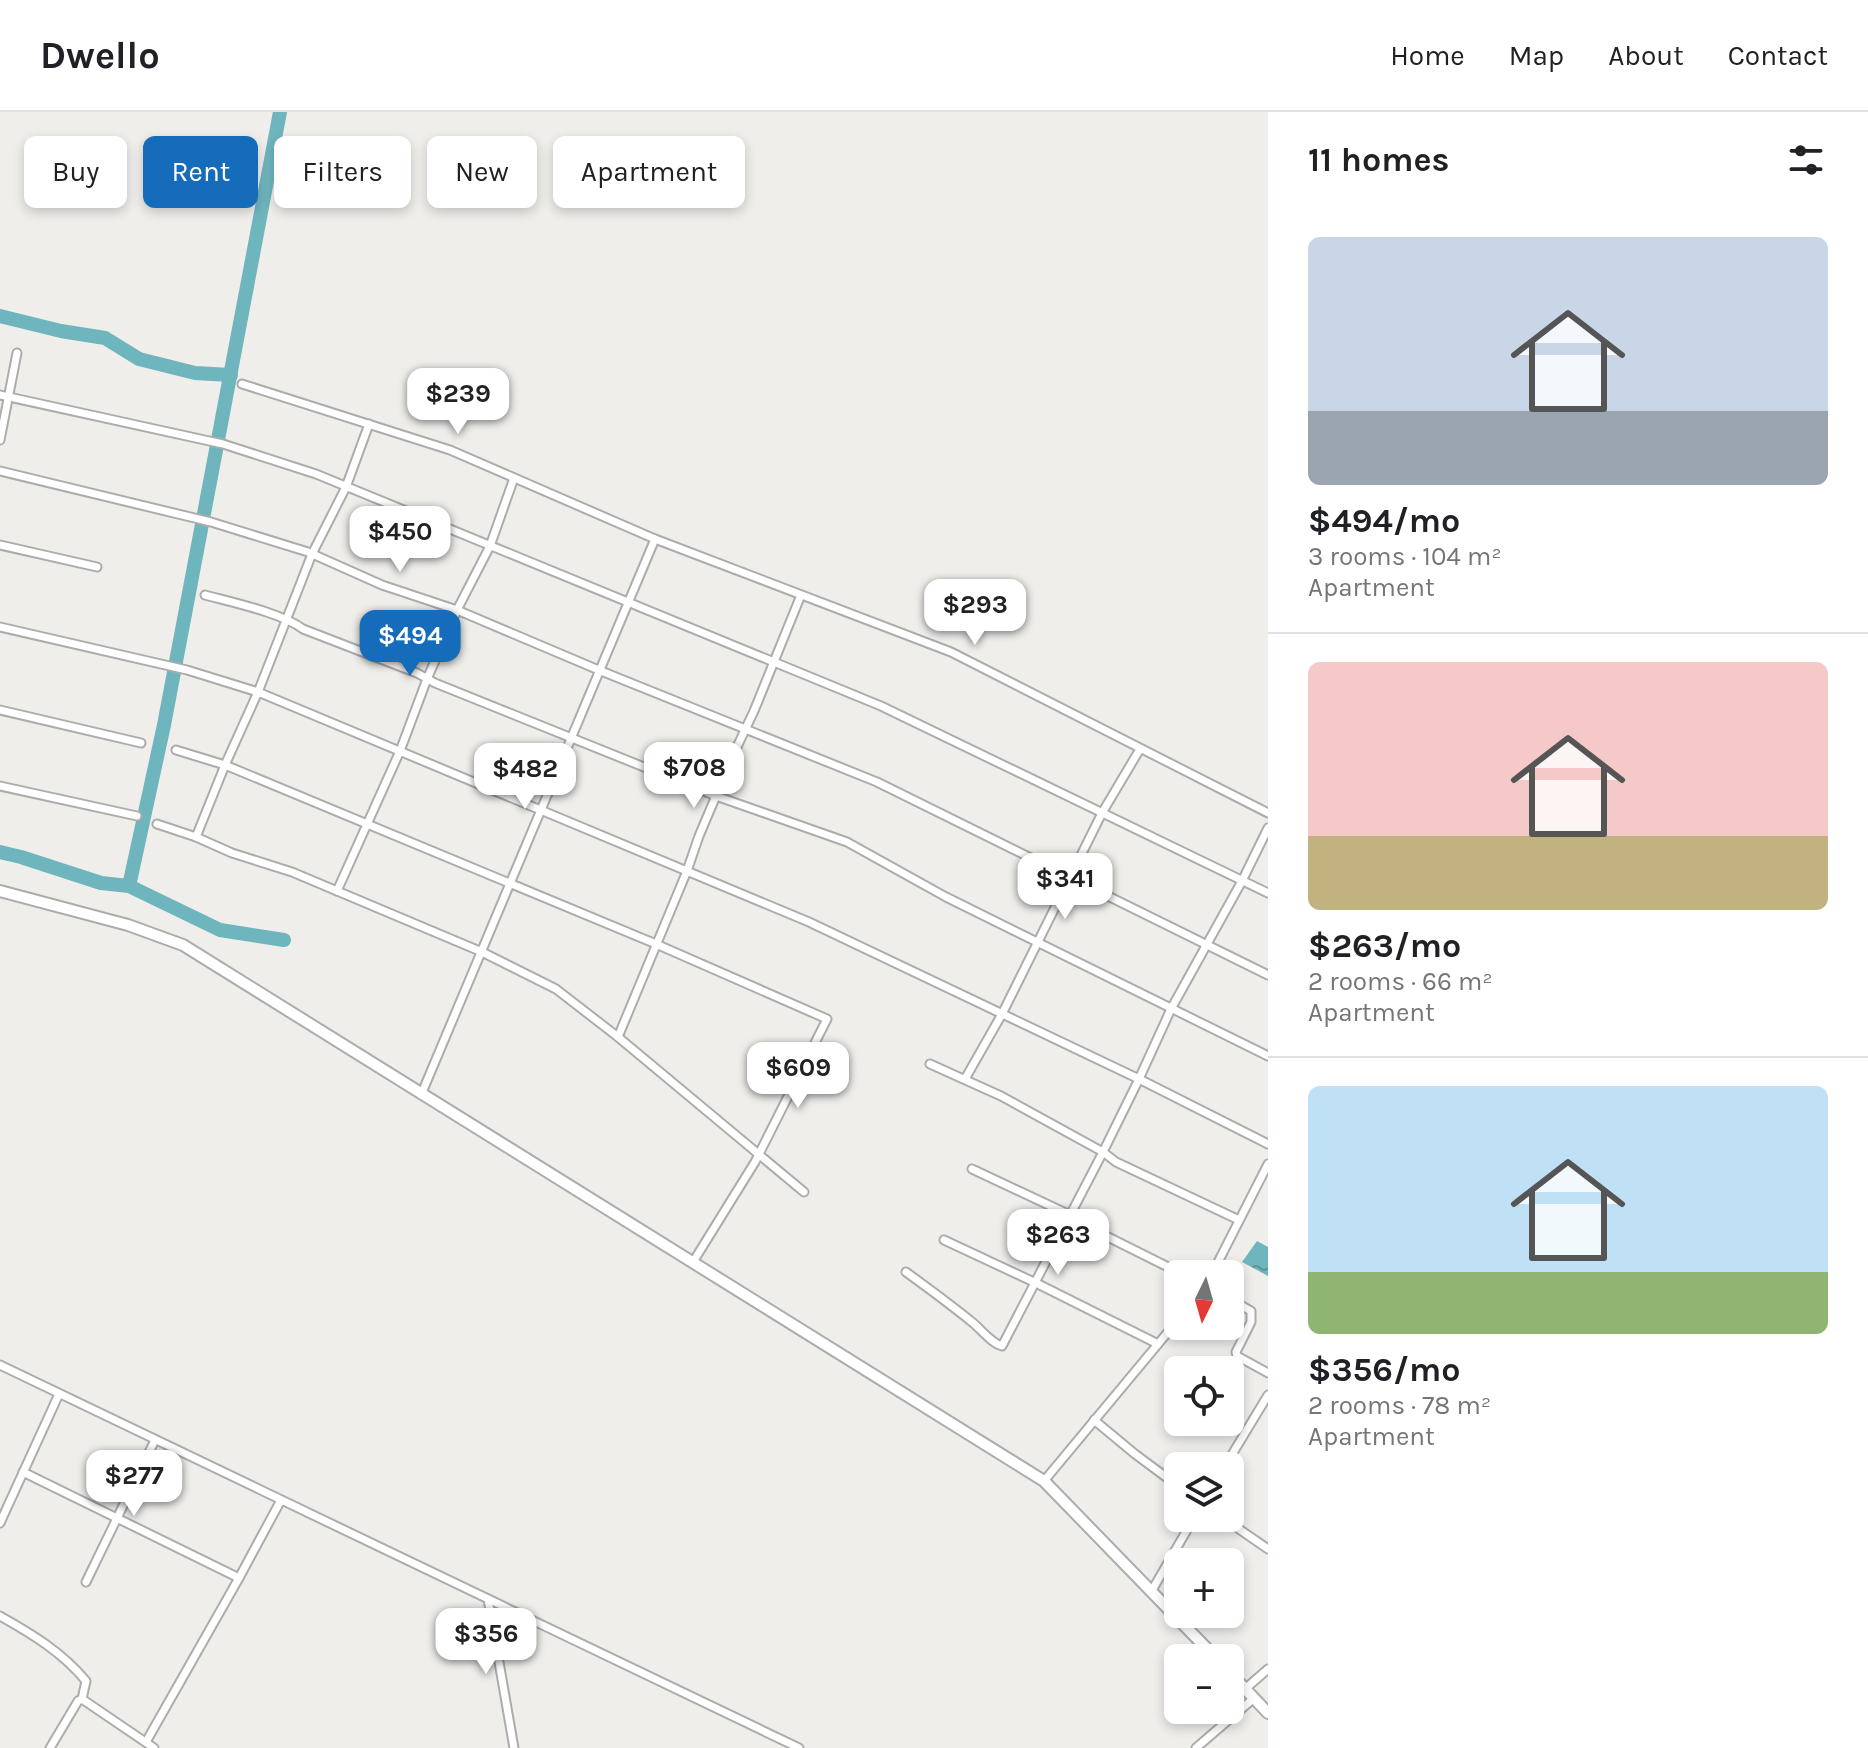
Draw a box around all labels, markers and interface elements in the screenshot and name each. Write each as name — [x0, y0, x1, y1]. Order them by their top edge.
text: Dwello — [40, 33, 160, 78]
text: Home — [1390, 39, 1465, 72]
text: Map — [1509, 39, 1564, 72]
text: About — [1608, 39, 1684, 72]
text: Contact — [1728, 39, 1828, 72]
chip: Buy — [24, 136, 127, 208]
chip: Rent — [143, 136, 258, 208]
chip: Filters — [274, 136, 411, 208]
chip: New — [427, 136, 537, 208]
chip: Apartment — [553, 136, 745, 208]
icon: filters — [1784, 138, 1828, 182]
text: 11 homes — [1308, 140, 1450, 180]
icon: home — [1496, 289, 1640, 433]
pin: $239 — [411, 368, 505, 436]
text: $239 — [425, 378, 491, 409]
text: $494/mo — [1308, 501, 1460, 541]
pin: $450 — [353, 506, 447, 574]
text: $450 — [368, 516, 432, 547]
text: 3 rooms · 104 m² — [1308, 541, 1502, 572]
text: Apartment — [1308, 572, 1435, 603]
pin: $293 — [928, 579, 1022, 647]
text: $293 — [942, 589, 1008, 620]
pin: $494 — [363, 610, 457, 678]
text: $494 — [378, 620, 442, 651]
icon: home — [1496, 714, 1640, 858]
pin: $708 — [647, 742, 741, 810]
pin: $482 — [478, 743, 572, 811]
text: $708 — [662, 752, 726, 783]
text: $482 — [492, 753, 558, 784]
pin: $341 — [1018, 853, 1112, 921]
text: $341 — [1036, 863, 1094, 894]
text: $263/mo — [1308, 926, 1461, 966]
text: 2 rooms · 66 m² — [1308, 966, 1493, 997]
text: Apartment — [1308, 997, 1435, 1028]
pin: $609 — [751, 1042, 845, 1110]
text: $609 — [765, 1052, 831, 1083]
icon: home — [1496, 1138, 1640, 1282]
pin: $263 — [1011, 1209, 1105, 1277]
text: $263 — [1025, 1219, 1091, 1250]
north arrow — [1164, 1260, 1244, 1340]
map controls — [1164, 1260, 1244, 1724]
text: $356/mo — [1308, 1350, 1461, 1390]
button: locate — [1164, 1356, 1244, 1436]
text: 2 rooms · 78 m² — [1308, 1390, 1491, 1421]
text: Apartment — [1308, 1421, 1435, 1452]
pin: $277 — [87, 1450, 181, 1518]
button: layers — [1164, 1452, 1244, 1532]
text: $277 — [104, 1460, 164, 1491]
button: + — [1164, 1548, 1244, 1628]
pin: $356 — [439, 1608, 533, 1676]
text: $356 — [453, 1618, 519, 1649]
button: − — [1164, 1644, 1244, 1724]

